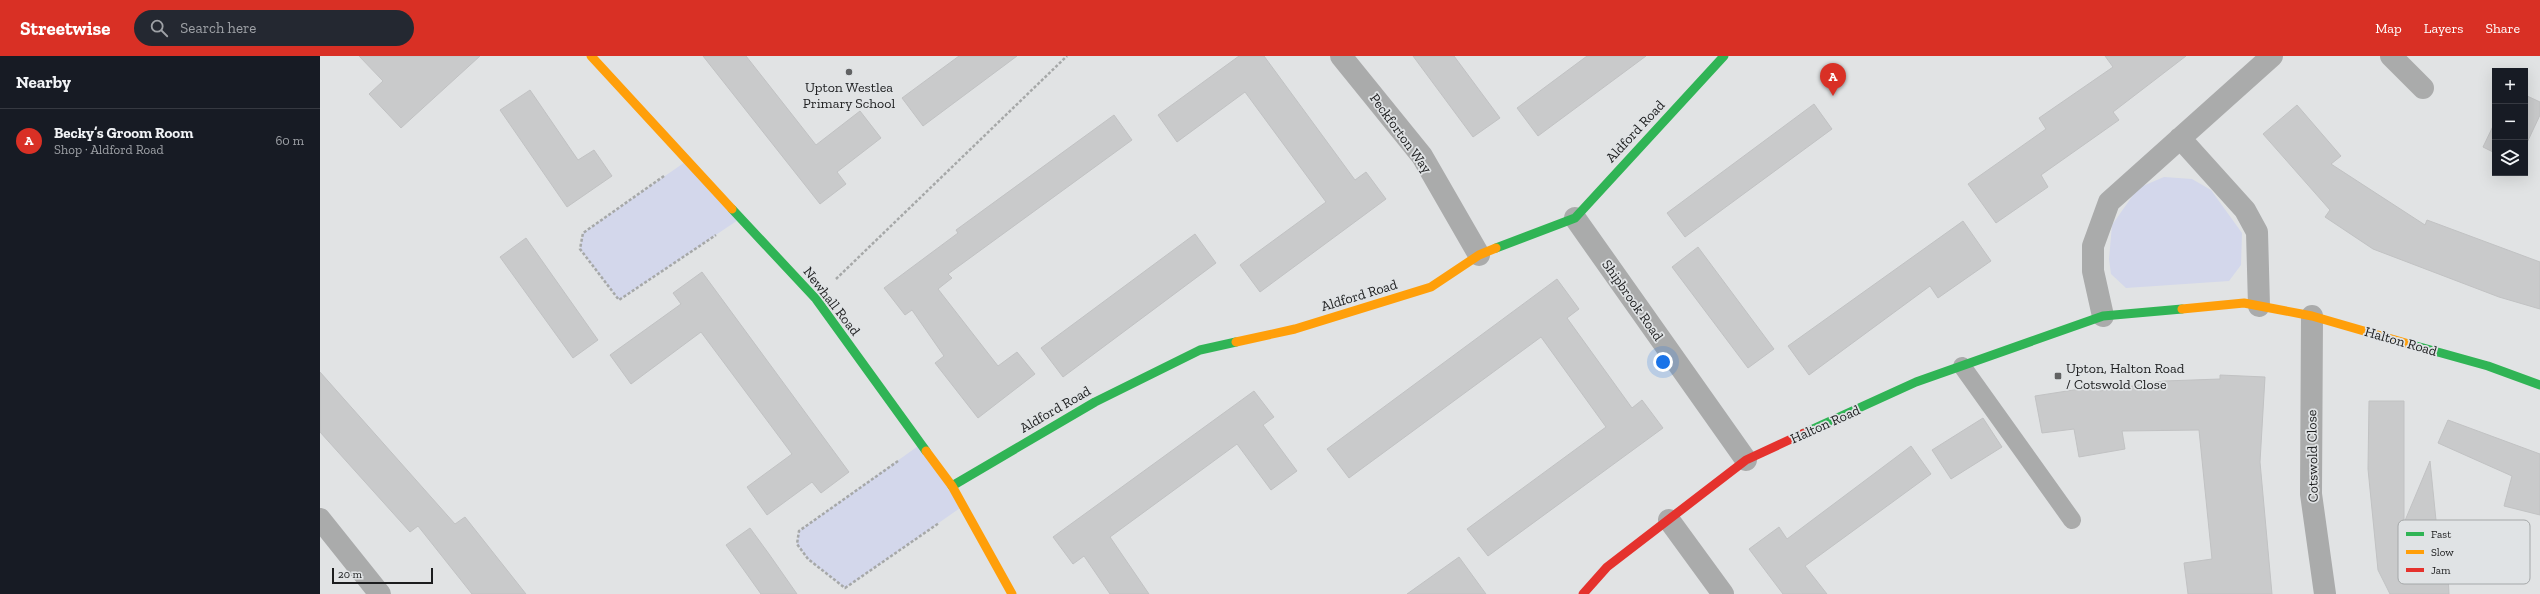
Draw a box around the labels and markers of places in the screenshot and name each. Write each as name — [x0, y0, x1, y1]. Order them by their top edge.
pin: A — [1820, 63, 1846, 96]
marker: Upton Westlea Primary School — [844, 67, 854, 77]
place label: Upton Westlea Primary School — [803, 79, 895, 112]
place label: Upton, Halton Road / Cotswold Close — [2066, 360, 2185, 393]
marker: Upton, Halton Road / Cotswold Close — [2053, 371, 2063, 381]

